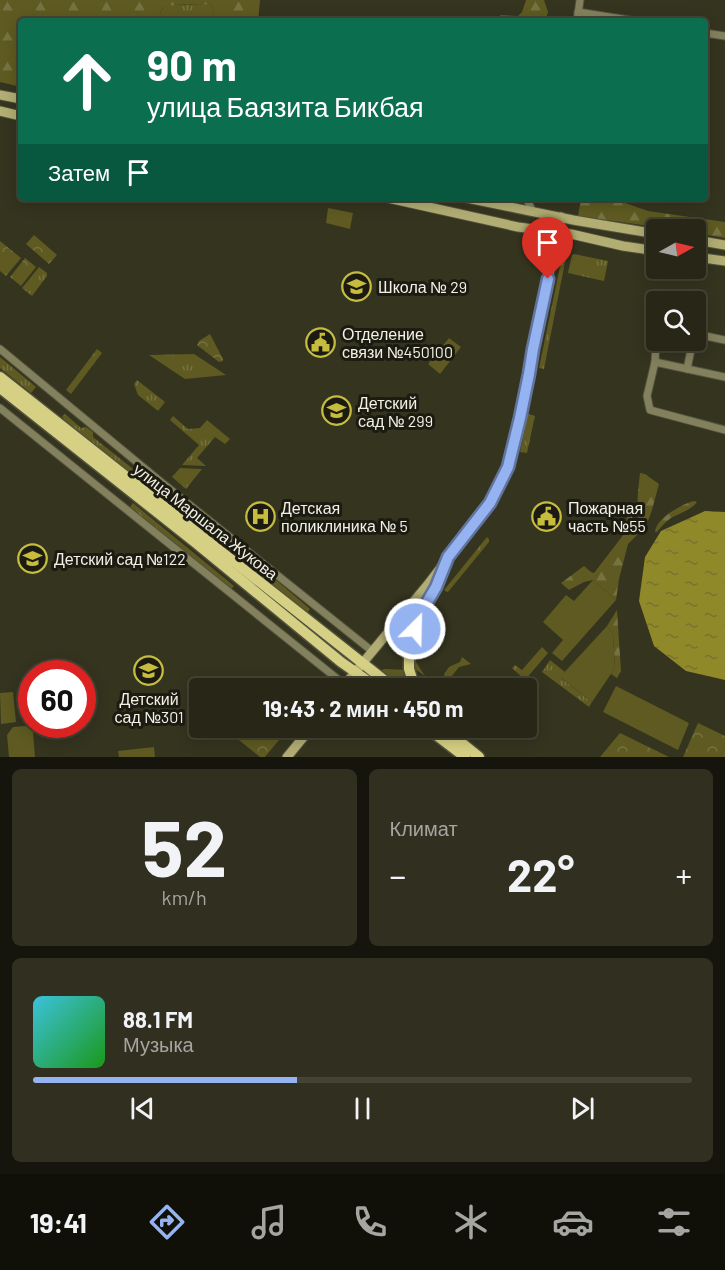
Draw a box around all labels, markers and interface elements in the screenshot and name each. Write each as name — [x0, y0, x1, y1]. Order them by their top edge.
text: 90 m — [147, 39, 237, 89]
icon: ahead — [48, 42, 126, 120]
text: улица Баязита Бикбая — [147, 90, 424, 122]
icon: arrive — [122, 156, 155, 189]
text: Затем — [48, 159, 110, 185]
pin — [522, 217, 573, 279]
north arrow — [646, 219, 706, 279]
map controls — [646, 219, 706, 351]
icon: arrive — [531, 226, 564, 259]
school or university icon: Школа № 29 — [341, 270, 373, 302]
place label: Школа № 29 — [378, 277, 467, 296]
button: search — [646, 291, 706, 351]
place label: Отделение связи №450100 — [342, 324, 453, 361]
public building icon: Отделение связи №450100 — [305, 326, 337, 358]
place label: Детский сад № 299 — [358, 393, 433, 430]
school or university icon: Детский сад № 299 — [321, 395, 353, 427]
street label: улица Маршала Жукова — [130, 459, 282, 583]
place label: Детская поликлиника № 5 — [281, 498, 408, 535]
place label: Пожарная часть №55 — [568, 498, 646, 535]
hospital icon: Детская поликлиника № 5 — [244, 500, 276, 532]
public building icon: Пожарная часть №55 — [531, 500, 563, 532]
school or university icon: Детский сад №122 — [17, 542, 49, 574]
place label: Детский сад №122 — [54, 549, 186, 568]
position arrow — [383, 597, 447, 661]
school or university icon: Детский сад №301 — [133, 654, 165, 686]
speed limit sign: 60 — [18, 660, 96, 738]
place label: Детский сад №301 — [114, 689, 184, 726]
text: 19:43 · 2 мин · 450 m — [263, 695, 463, 721]
text: 52 — [141, 799, 227, 893]
text: Климат — [390, 816, 458, 840]
text: 22° — [507, 847, 574, 901]
text: − — [390, 855, 406, 895]
text: + — [675, 855, 692, 895]
text: km/h — [162, 885, 207, 909]
text: 88.1 FM — [123, 1006, 193, 1032]
text: Музыка — [123, 1032, 194, 1056]
icon: previous — [126, 1092, 159, 1125]
icon: pause — [346, 1092, 379, 1125]
icon: next — [566, 1092, 599, 1125]
icon: directions — [146, 1201, 188, 1243]
icon: music — [248, 1201, 290, 1243]
icon: phone — [349, 1201, 391, 1243]
icon: climate — [450, 1201, 492, 1243]
icon: car — [552, 1201, 594, 1243]
icon: filters — [653, 1201, 695, 1243]
text: 19:41 — [30, 1206, 87, 1238]

